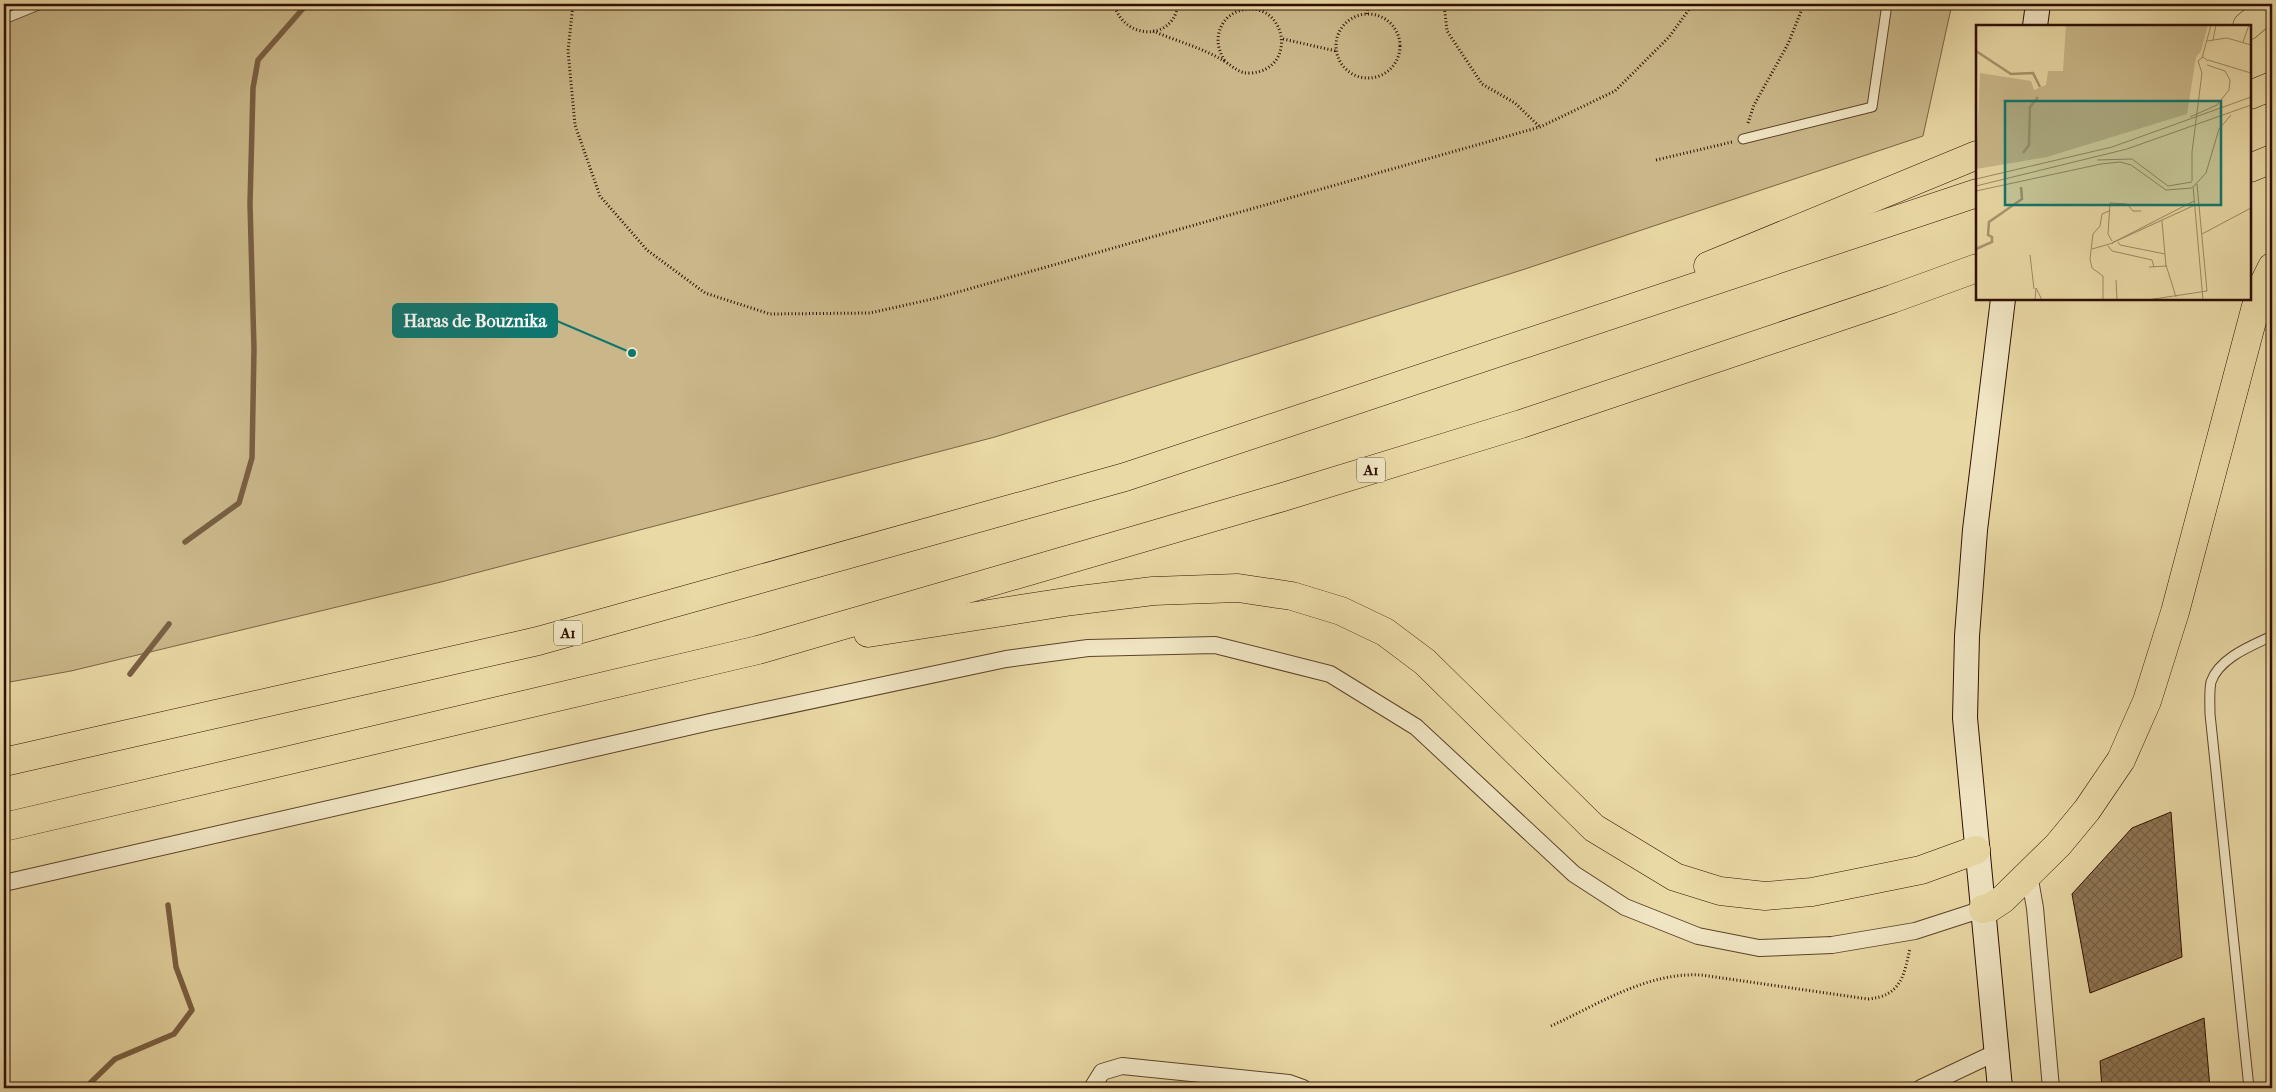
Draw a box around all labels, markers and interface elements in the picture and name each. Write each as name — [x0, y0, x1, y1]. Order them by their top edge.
inset map — [1976, 25, 2251, 300]
callout: Haras de Bouznika — [393, 304, 557, 337]
text: Haras de Bouznika — [403, 311, 548, 332]
road number: A1 — [1357, 458, 1385, 482]
road number: A1 — [554, 620, 582, 646]

